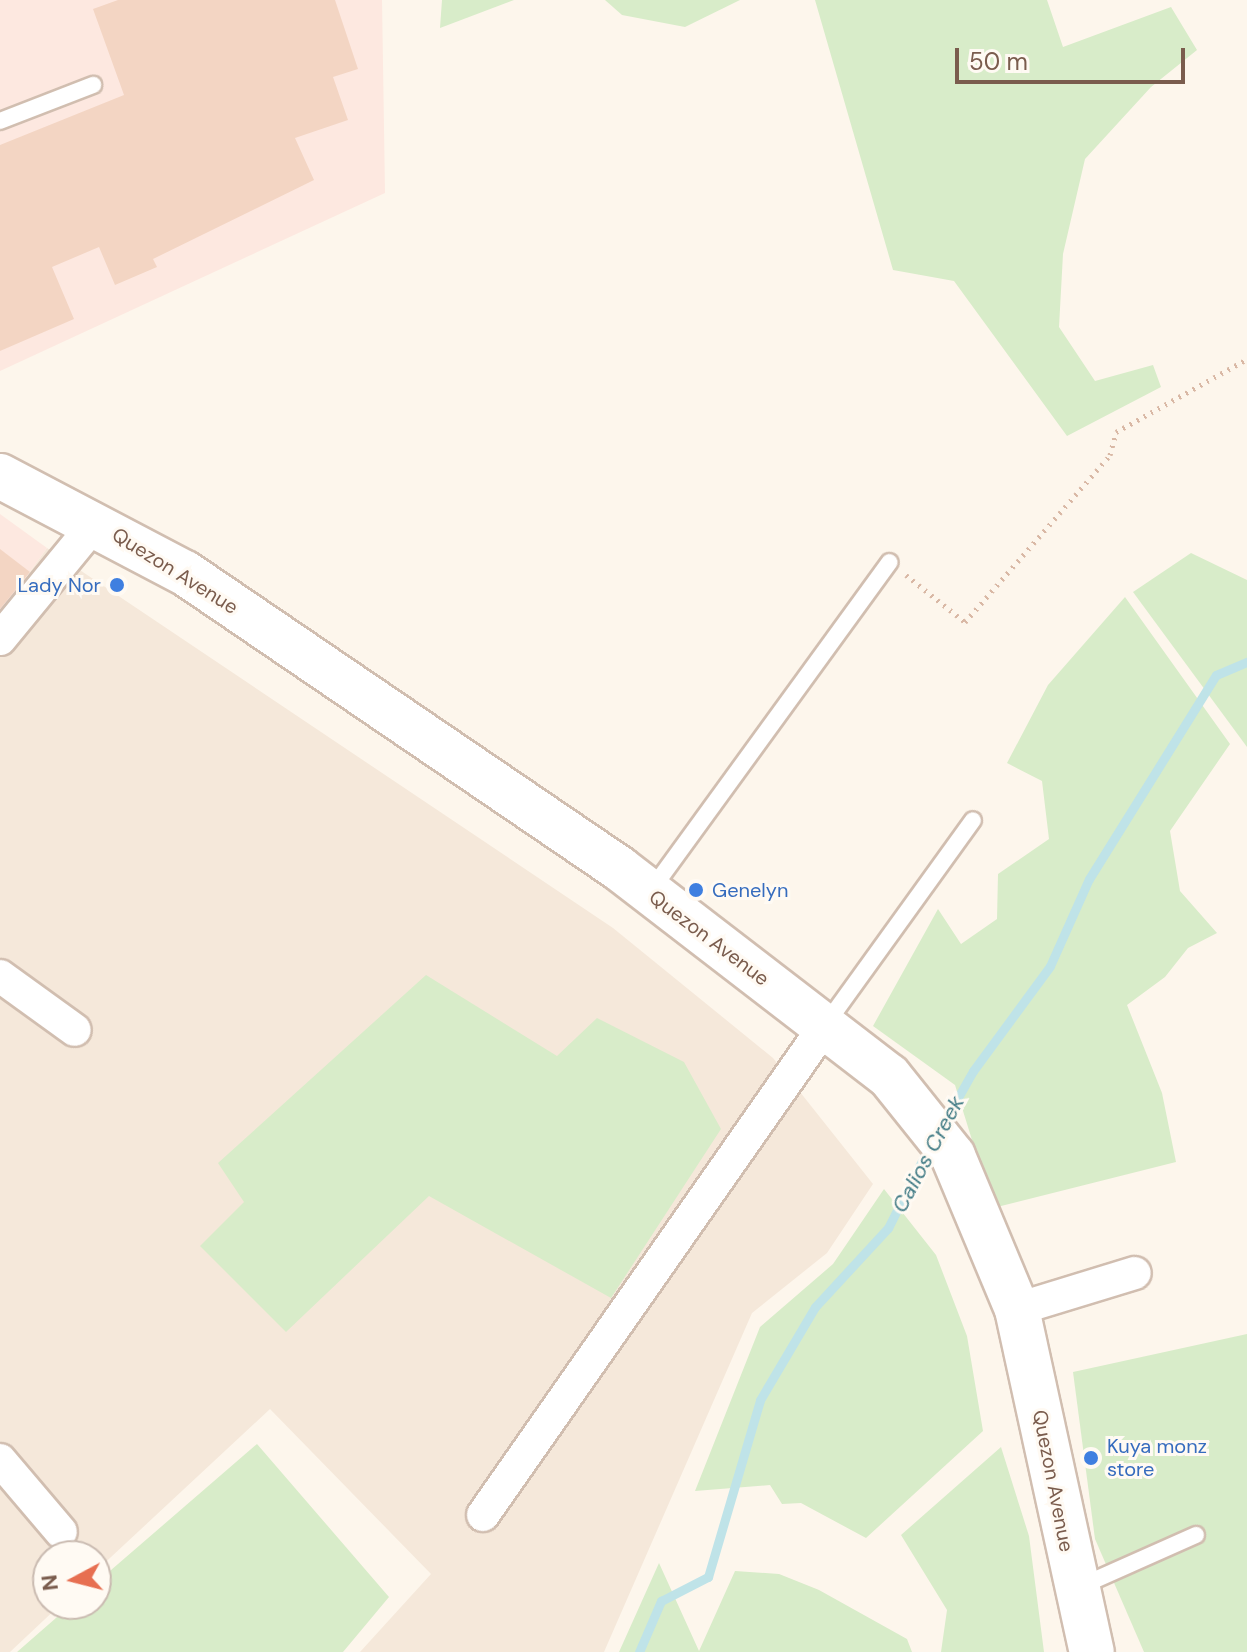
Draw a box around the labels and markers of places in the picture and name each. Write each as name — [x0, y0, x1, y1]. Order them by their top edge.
place label: Lady Nor — [18, 573, 101, 597]
marker: Lady Nor — [108, 576, 126, 594]
place label: Genelyn — [712, 878, 788, 902]
marker: Genelyn — [687, 881, 705, 899]
place label: Kuya monz store — [1107, 1434, 1207, 1481]
marker: Kuya monz store — [1082, 1449, 1100, 1467]

